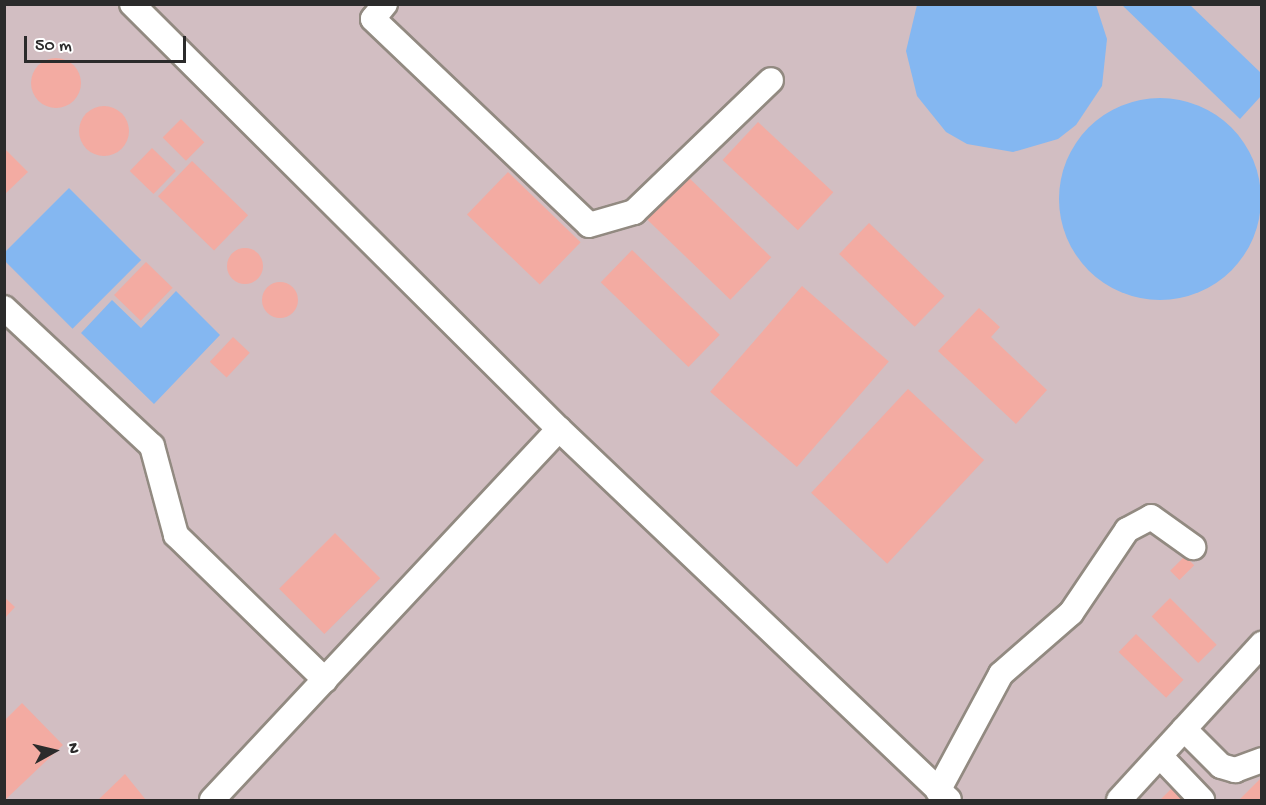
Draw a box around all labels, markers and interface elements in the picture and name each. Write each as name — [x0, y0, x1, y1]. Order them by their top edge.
scale bar — [27, 24, 189, 62]
text: 50 m — [35, 36, 72, 57]
north arrow — [24, 721, 84, 781]
text: N — [62, 742, 82, 755]

